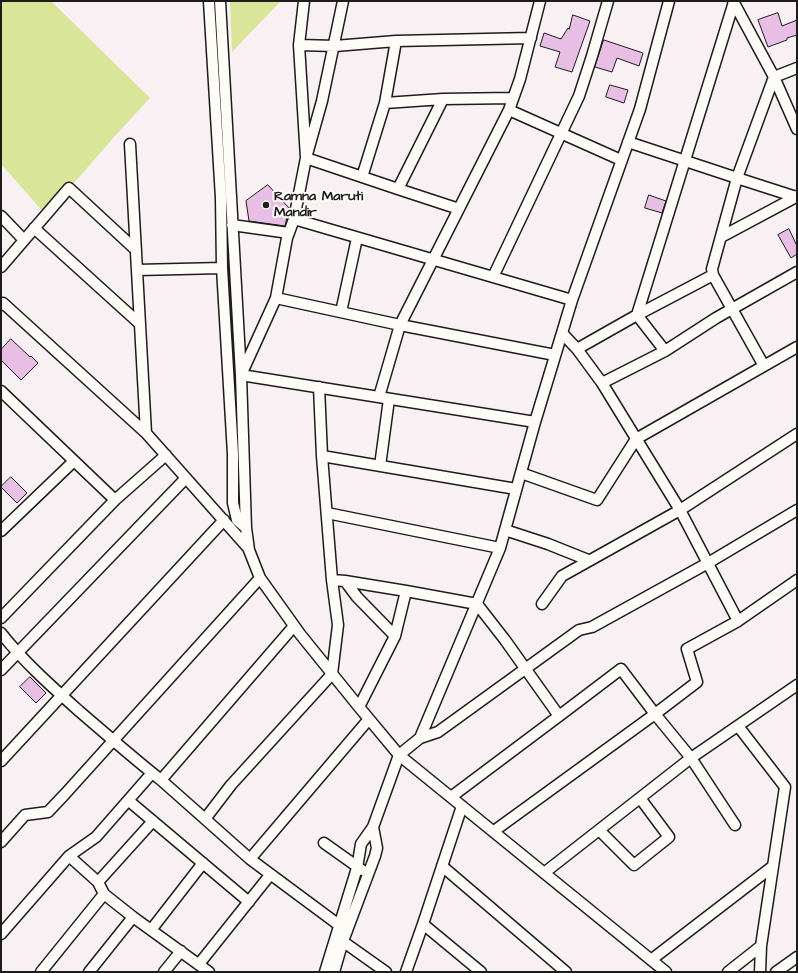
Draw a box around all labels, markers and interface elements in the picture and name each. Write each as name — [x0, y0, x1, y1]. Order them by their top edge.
place label: Ramna Maruti Mandir — [274, 189, 363, 222]
marker: Ramna Maruti Mandir — [261, 200, 271, 210]

